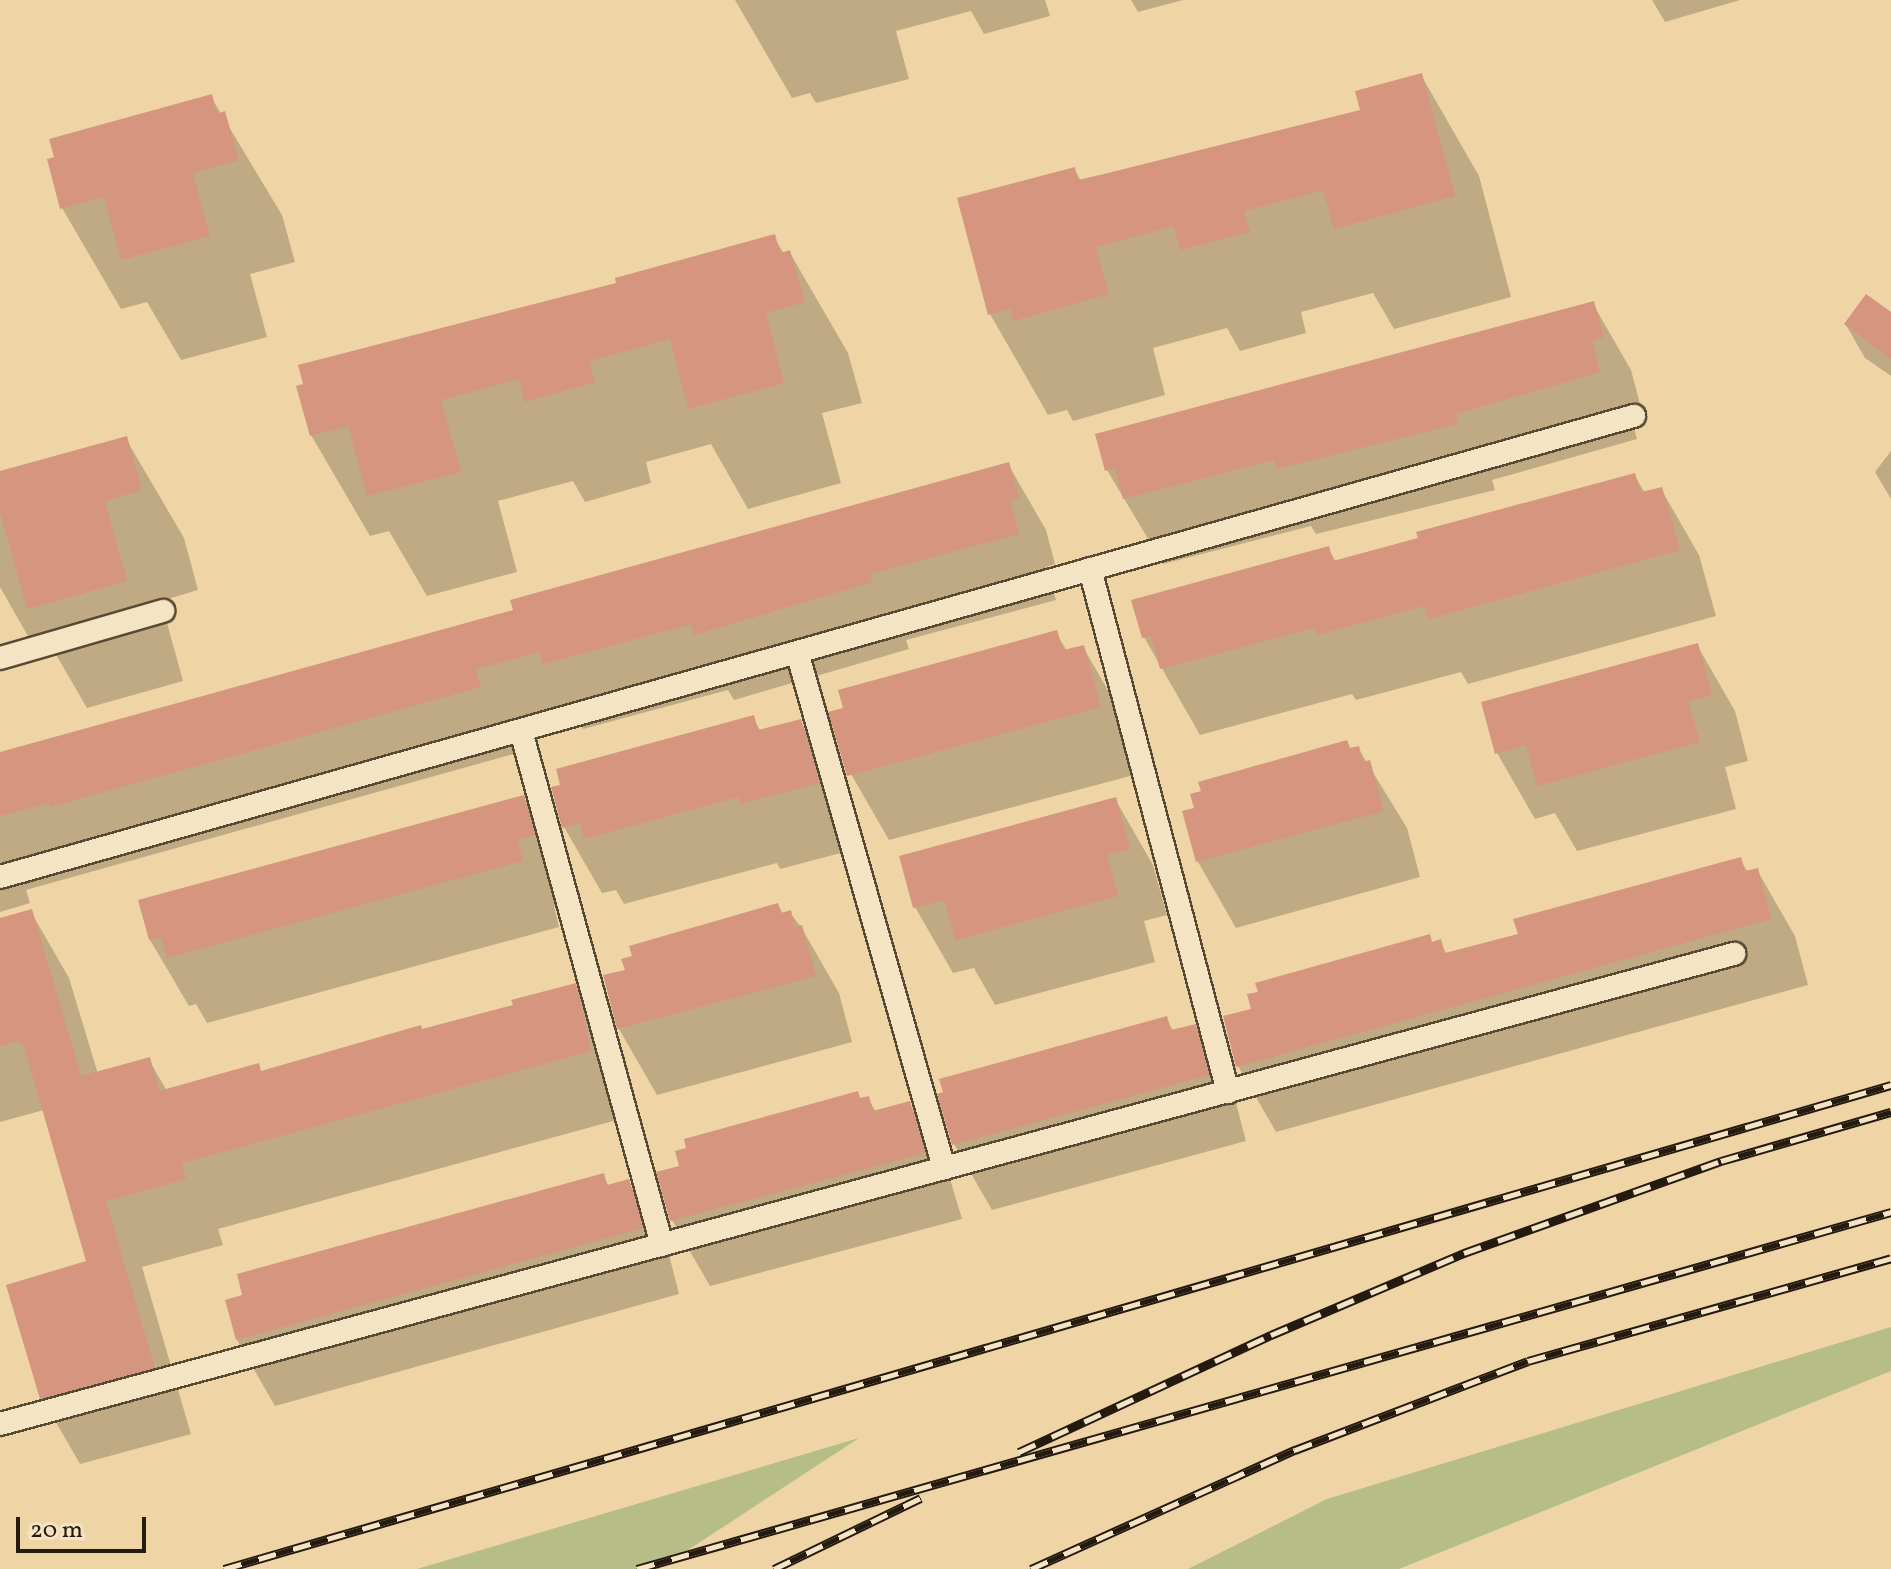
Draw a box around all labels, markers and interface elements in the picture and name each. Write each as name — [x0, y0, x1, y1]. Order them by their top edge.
scale bar — [20, 1501, 150, 1551]
text: 20 m — [30, 1514, 83, 1548]

